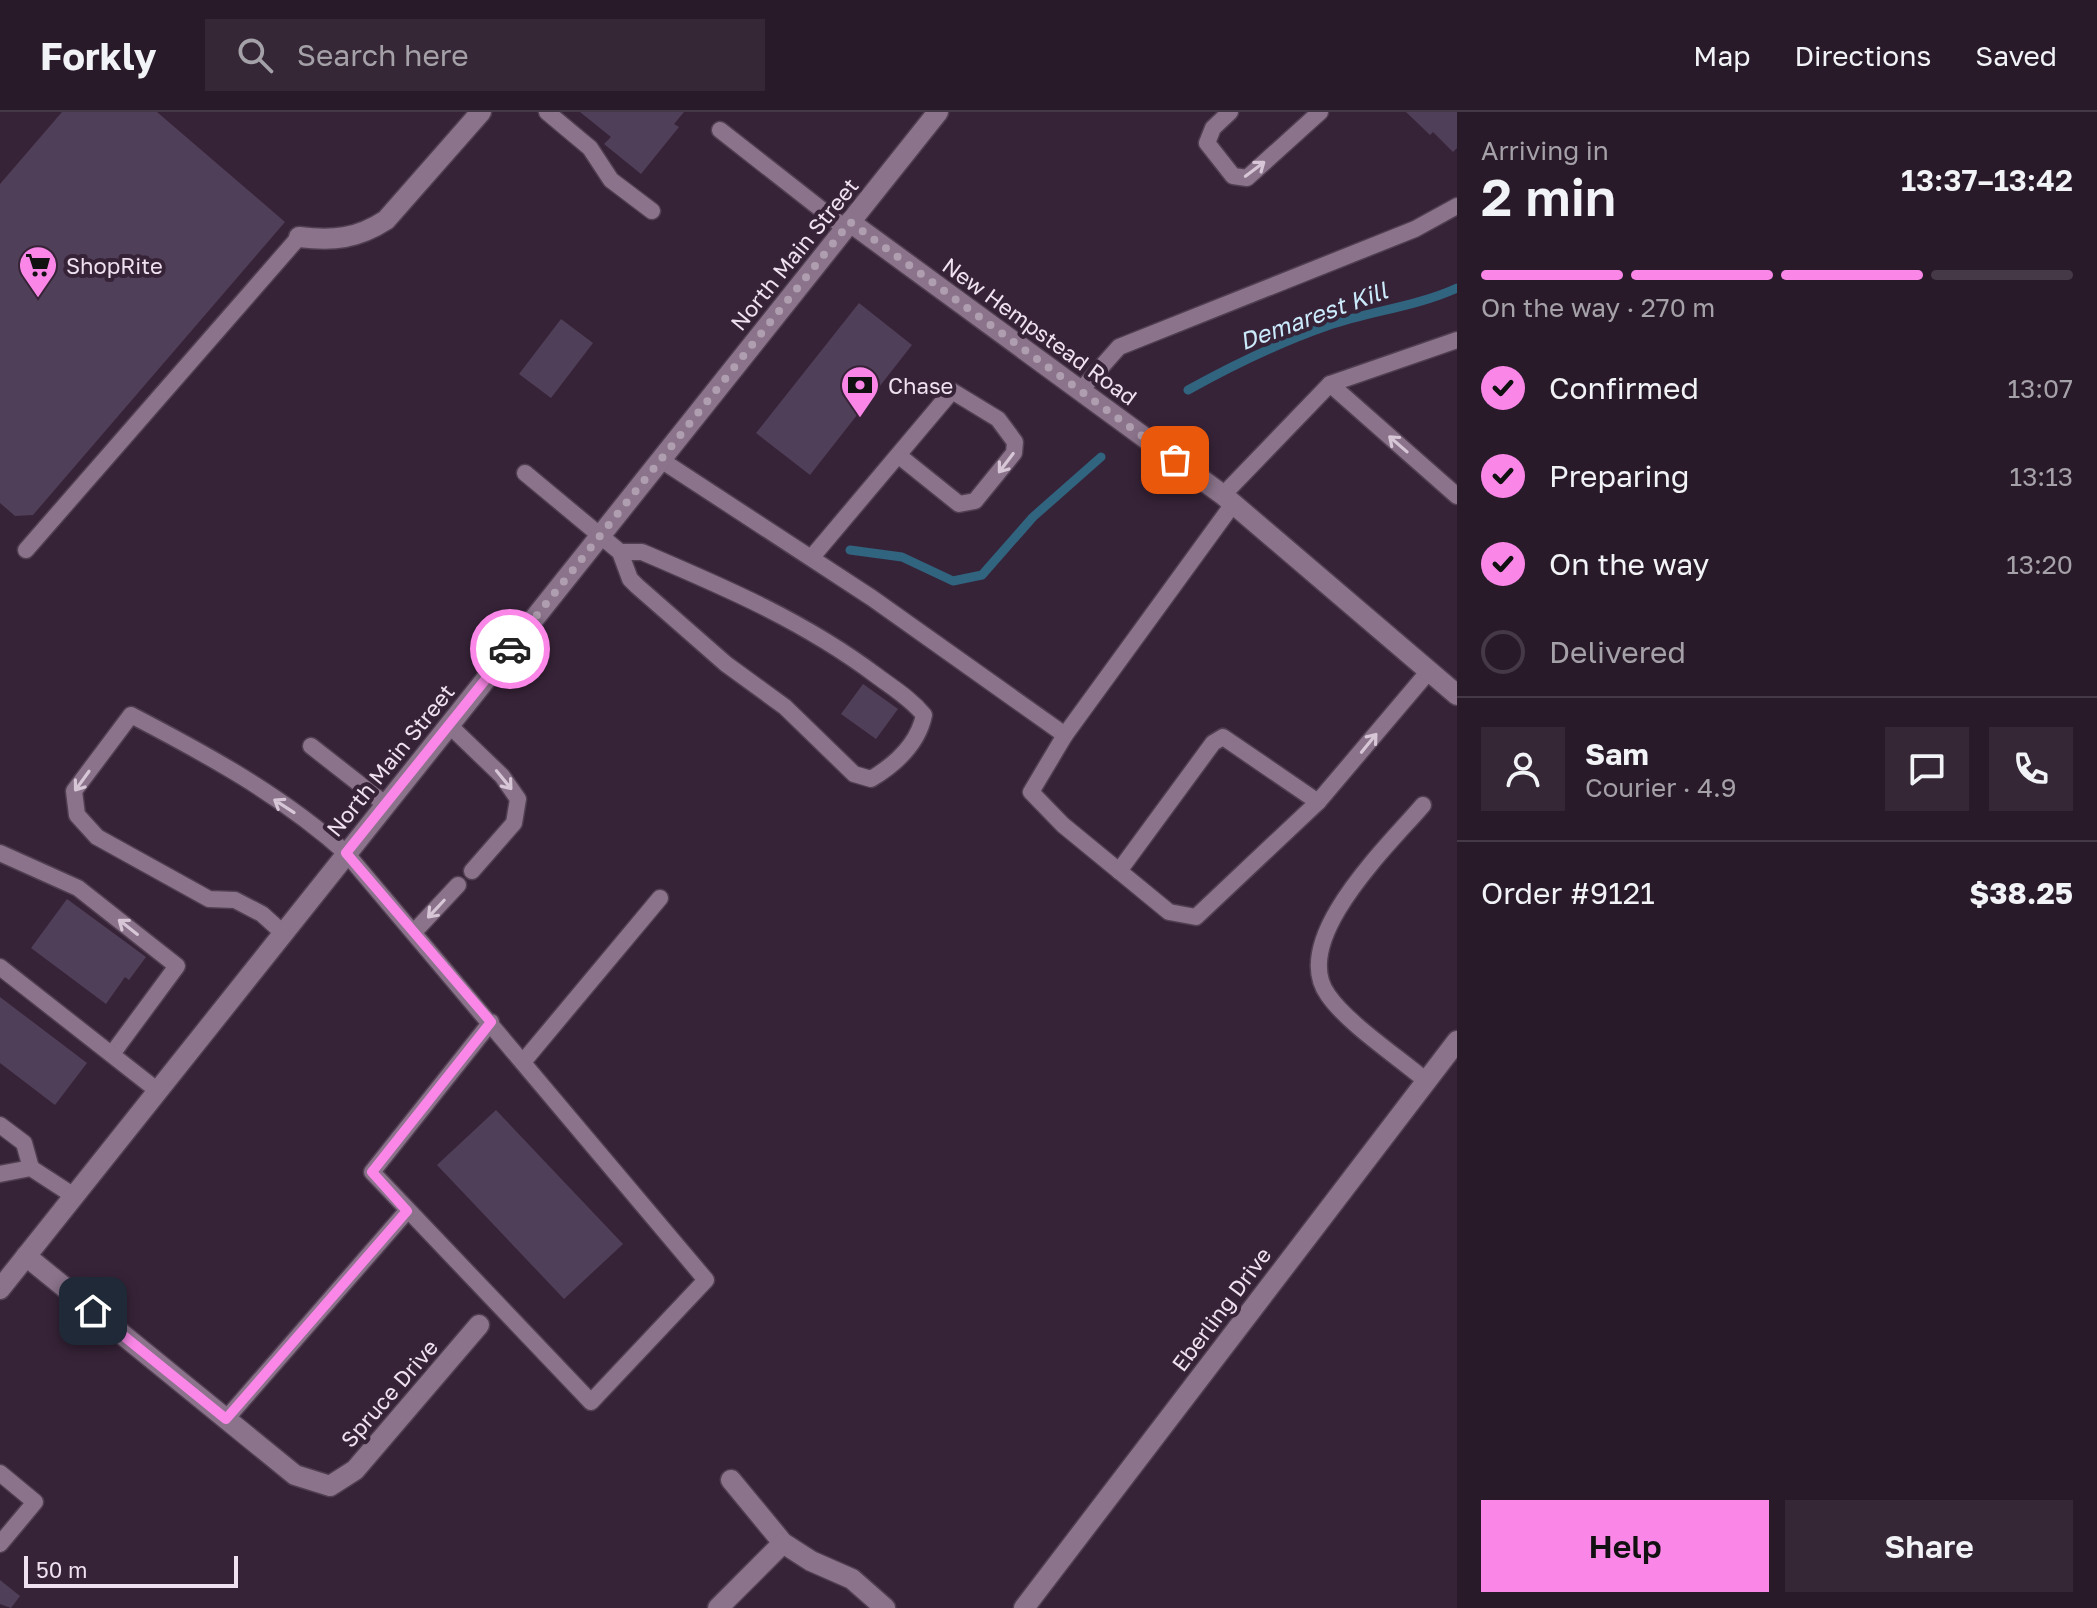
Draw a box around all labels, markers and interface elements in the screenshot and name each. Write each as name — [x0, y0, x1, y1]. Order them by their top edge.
search box — [205, 19, 765, 91]
text: Forkly — [40, 33, 157, 78]
icon: search — [233, 33, 277, 77]
text: Search here — [297, 37, 469, 73]
text: Map — [1693, 39, 1750, 72]
text: Directions — [1794, 39, 1931, 72]
text: Saved — [1975, 39, 2057, 72]
text: Arriving in — [1481, 135, 1609, 166]
one-way arrow — [1244, 161, 1265, 178]
text: 13:37–13:42 — [1901, 162, 2073, 198]
text: 2 min — [1481, 165, 1616, 227]
street label: North Main Street — [724, 172, 864, 336]
supermarket icon: ShopRite — [17, 244, 59, 299]
street label: New Hempstead Road — [938, 251, 1142, 411]
place label: ShopRite — [66, 252, 163, 279]
water label: Demarest Kill — [1235, 274, 1392, 355]
text: On the way · 270 m — [1481, 292, 1715, 323]
bank icon: Chase — [839, 364, 881, 419]
icon: check — [1481, 366, 1525, 410]
text: Confirmed — [1549, 370, 1699, 406]
place label: Chase — [888, 372, 953, 399]
text: 13:07 — [2007, 373, 2073, 404]
pin — [1141, 426, 1209, 494]
one-way arrow — [1389, 436, 1409, 454]
icon: bag — [1153, 438, 1197, 482]
one-way arrow — [997, 452, 1014, 473]
icon: check — [1481, 454, 1525, 498]
text: Preparing — [1549, 458, 1690, 494]
text: 13:13 — [2010, 461, 2073, 492]
icon: check — [1481, 542, 1525, 586]
text: On the way — [1549, 546, 1709, 582]
text: 13:20 — [2006, 549, 2073, 580]
courier — [470, 609, 550, 689]
icon: car — [488, 627, 532, 671]
text: Delivered — [1549, 634, 1686, 670]
street label: North Main Street — [320, 678, 460, 842]
button: person — [1481, 727, 1565, 811]
button: chat — [1885, 727, 1969, 811]
button: phone — [1989, 727, 2073, 811]
one-way arrow — [1361, 733, 1378, 754]
text: Sam — [1585, 736, 1649, 772]
one-way arrow — [495, 769, 512, 790]
one-way arrow — [74, 770, 91, 791]
text: Courier · 4.9 — [1585, 772, 1737, 803]
one-way arrow — [274, 797, 296, 814]
text: Order #9121 — [1481, 875, 1655, 911]
text: $38.25 — [1969, 875, 2073, 911]
one-way arrow — [427, 898, 445, 918]
one-way arrow — [118, 918, 139, 936]
street label: Eberling Drive — [1166, 1242, 1276, 1376]
pin — [59, 1277, 127, 1345]
icon: home — [71, 1289, 115, 1333]
street label: Spruce Drive — [335, 1333, 443, 1453]
button: Help — [1481, 1500, 1769, 1592]
button: Share — [1785, 1500, 2073, 1592]
scale bar — [24, 1552, 238, 1588]
text: 50 m — [36, 1556, 87, 1583]

